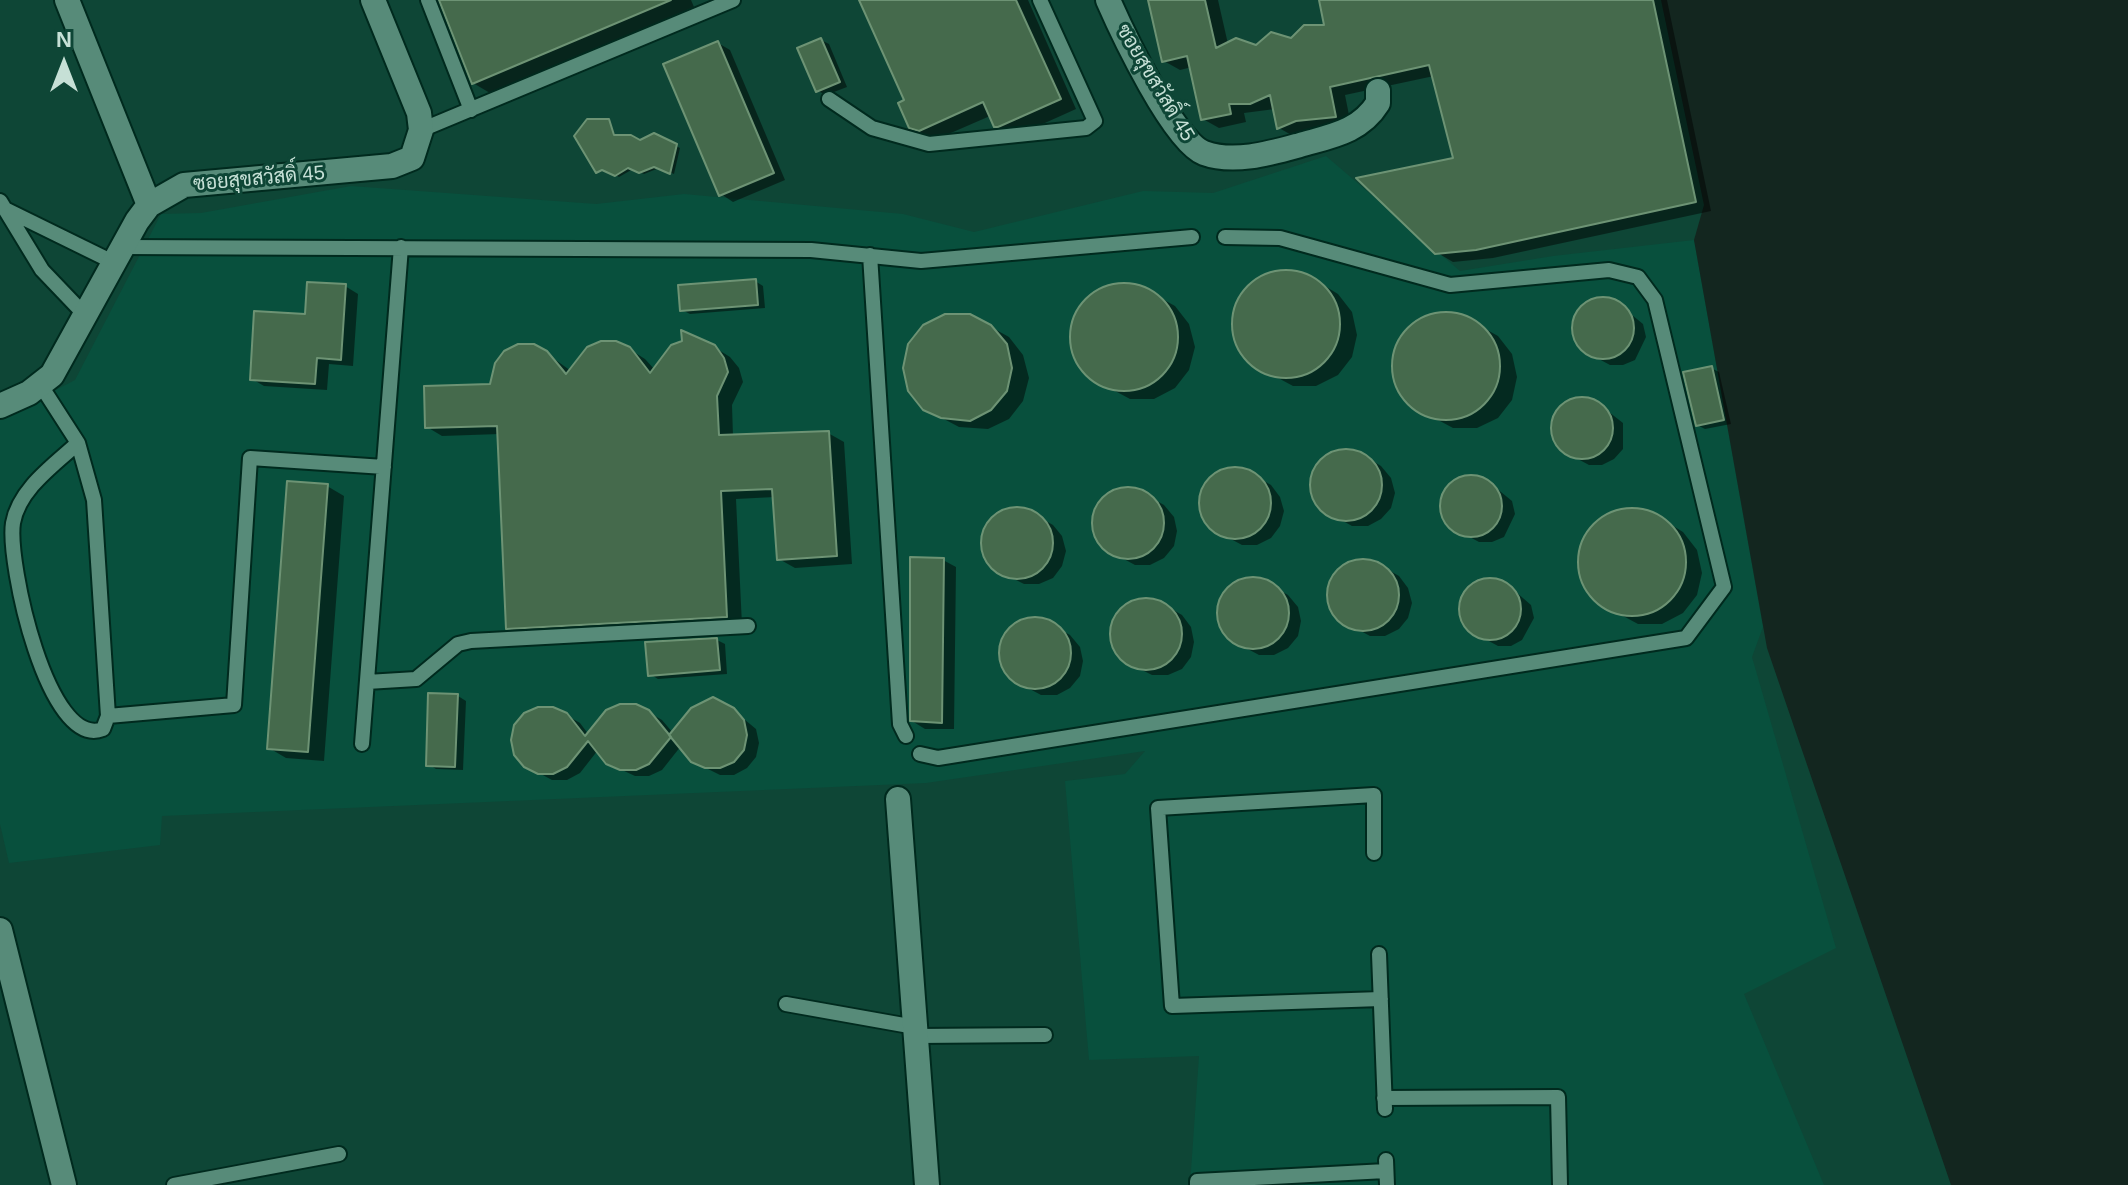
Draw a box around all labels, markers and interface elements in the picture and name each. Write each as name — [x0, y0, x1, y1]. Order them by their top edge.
street label: ซอยสุขสวัสดิ์ 45 — [1111, 20, 1199, 146]
north arrow — [24, 24, 104, 104]
text: N — [56, 27, 72, 52]
street label: ซอยสุขสวัสดิ์ 45 — [192, 161, 326, 197]

